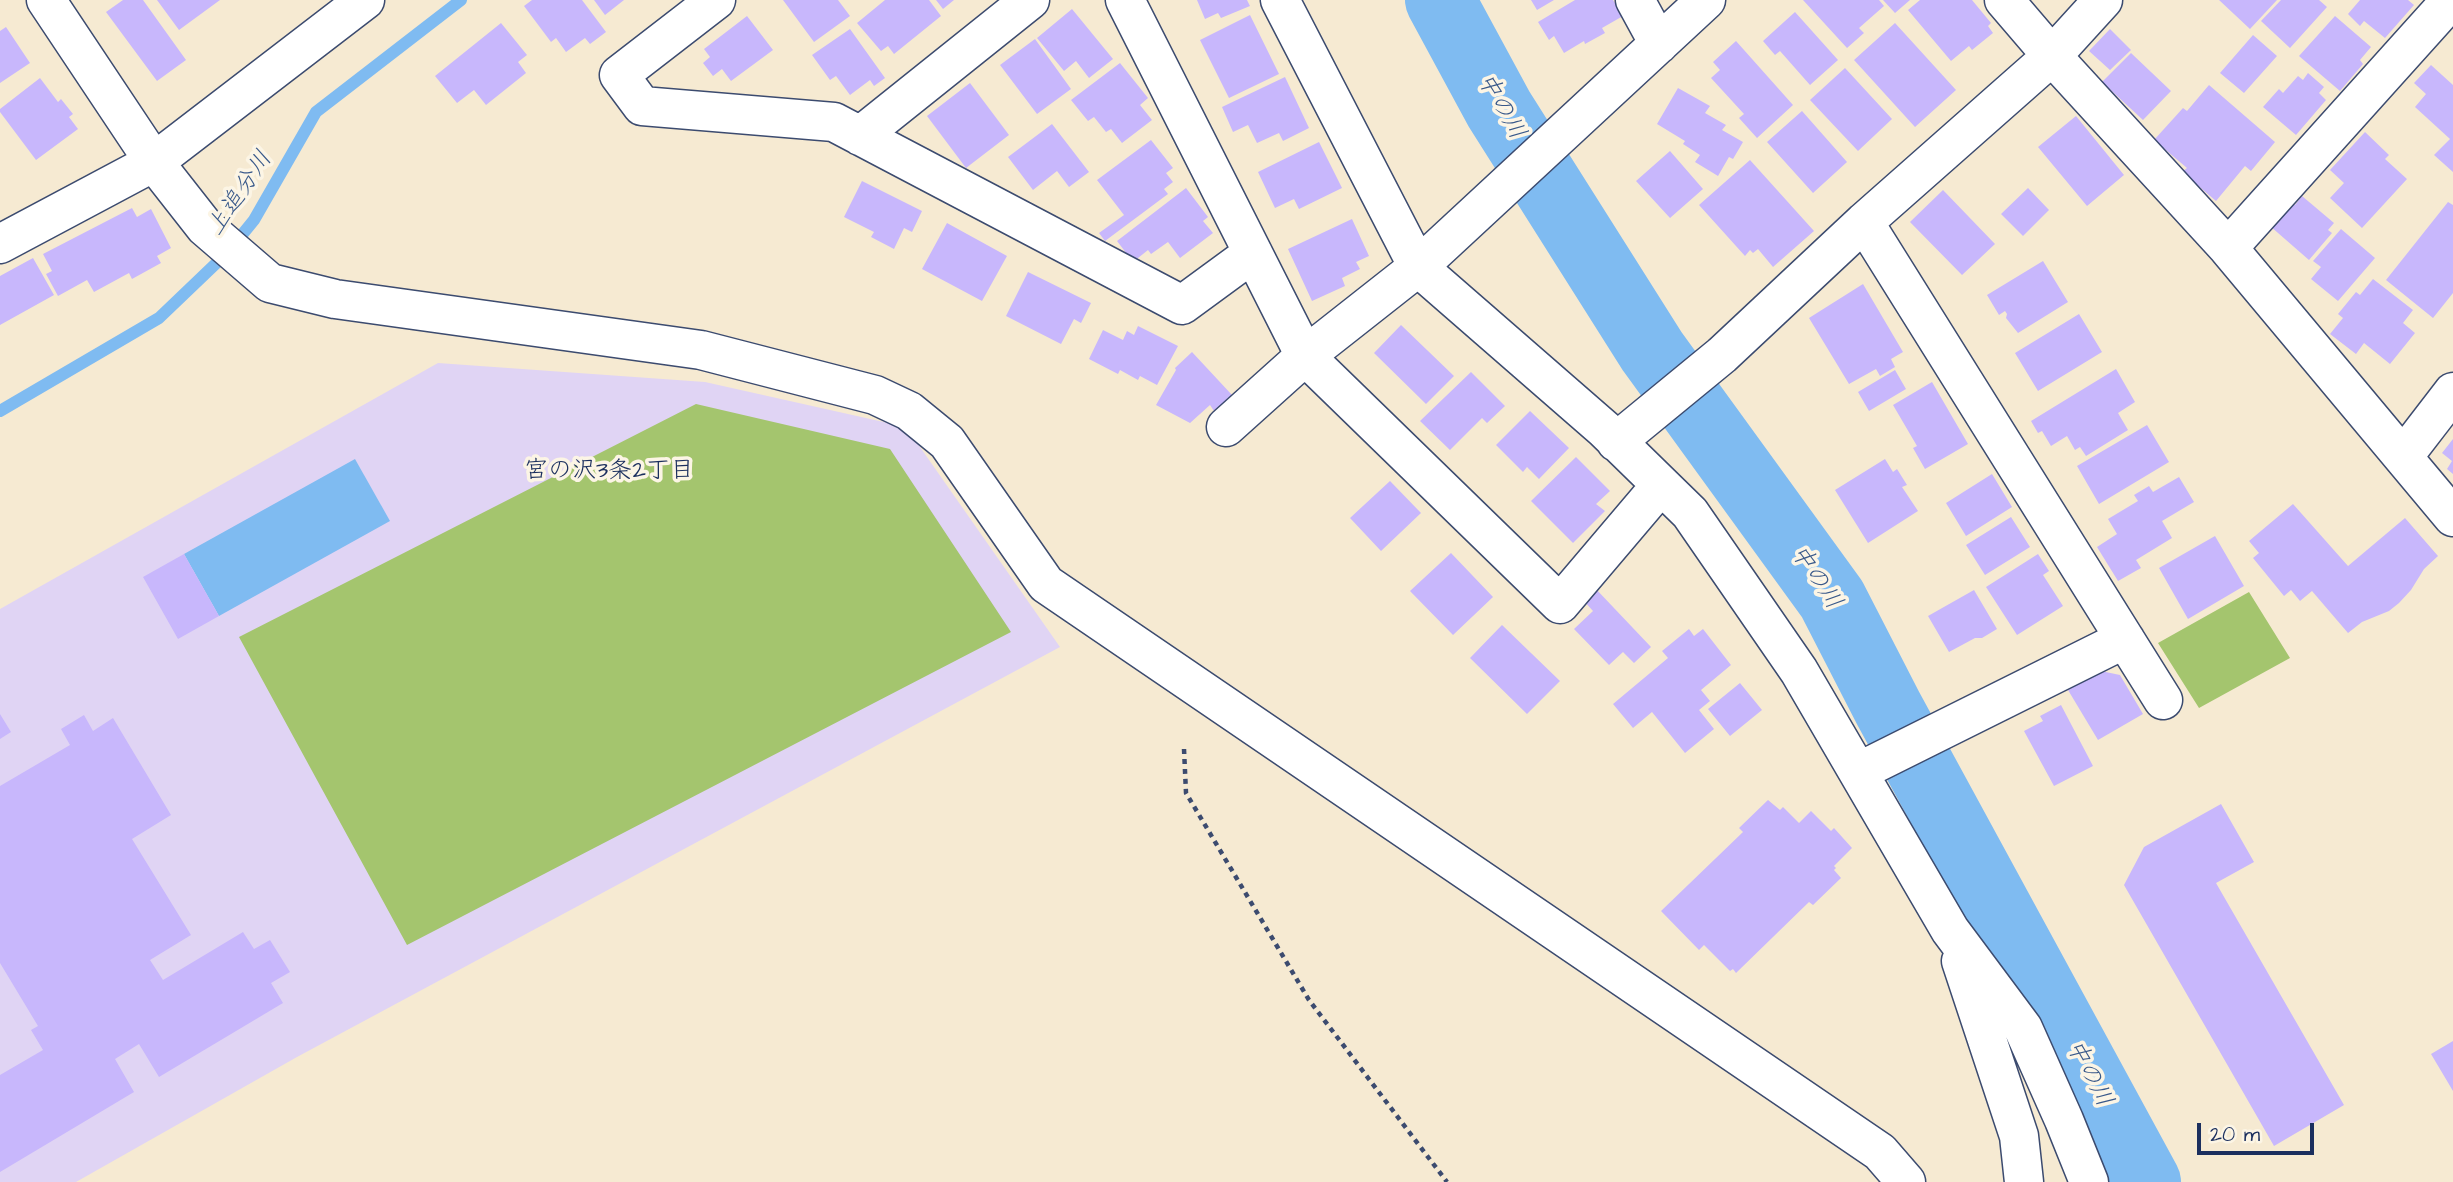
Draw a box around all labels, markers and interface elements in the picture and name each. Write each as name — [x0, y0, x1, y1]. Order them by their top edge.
water label: 中の川 — [1470, 69, 1530, 145]
water label: 上追分川 — [202, 146, 280, 242]
district label: 宮の沢3条2丁目 — [524, 458, 694, 486]
water label: 中の川 — [1783, 540, 1847, 616]
water label: 中の川 — [2058, 1035, 2118, 1113]
scale bar — [2201, 1108, 2318, 1152]
text: 20 m — [2210, 1120, 2260, 1149]

